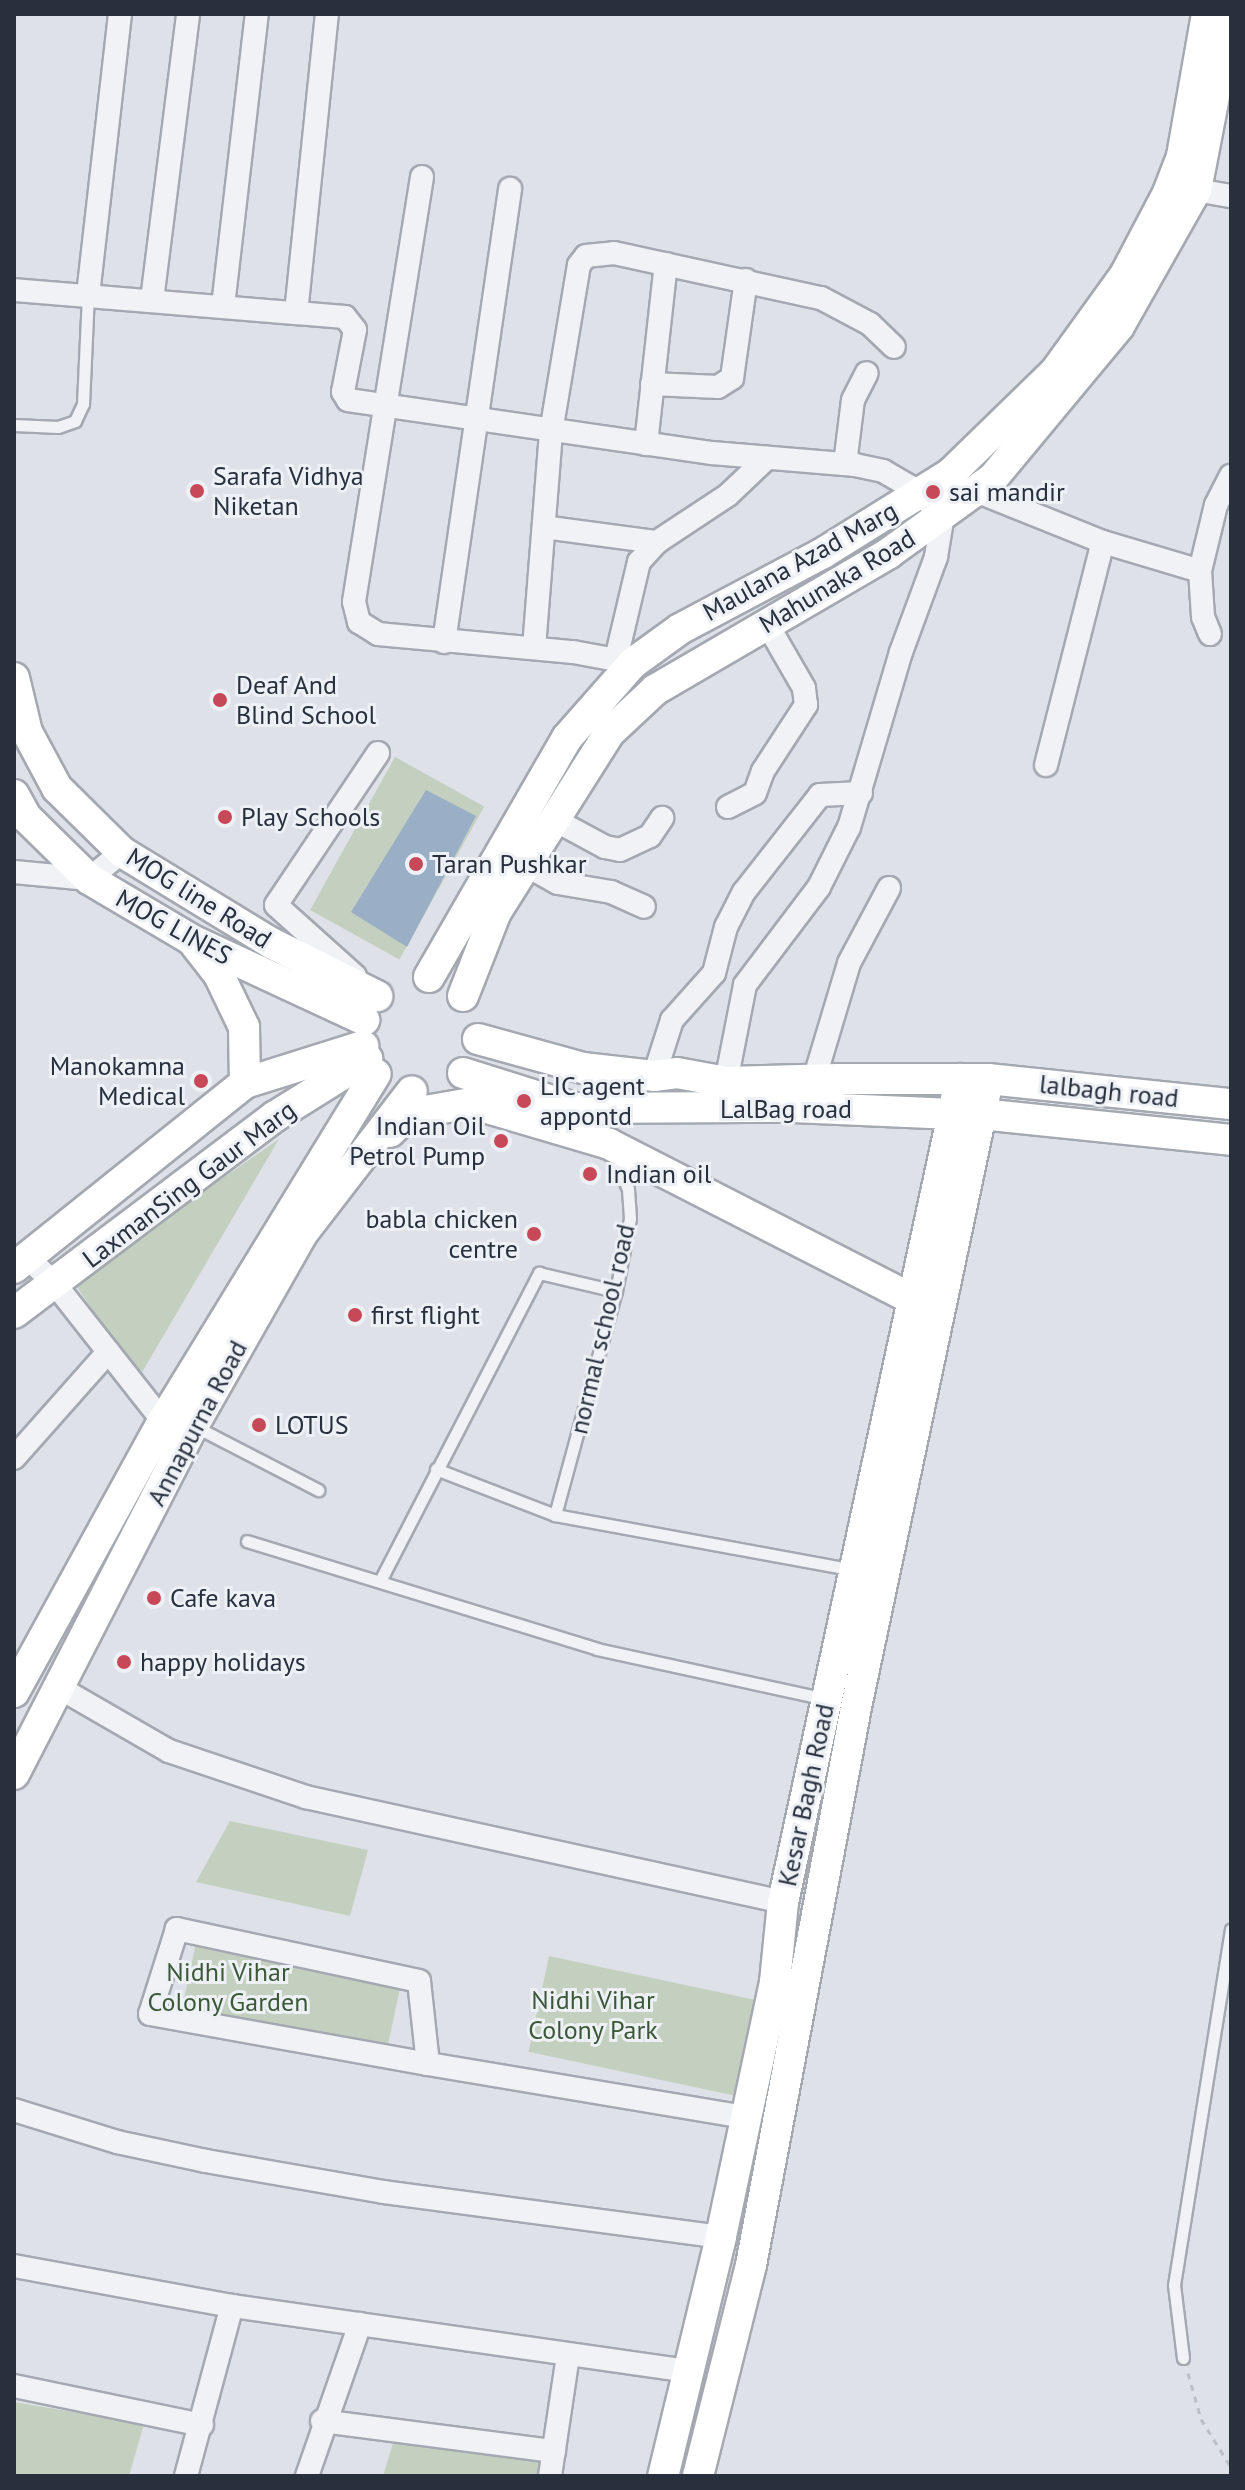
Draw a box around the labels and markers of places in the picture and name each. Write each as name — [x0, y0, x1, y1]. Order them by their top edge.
place label: Sarafa Vidhya Niketan — [213, 460, 365, 522]
place label: sai mandir — [949, 476, 1065, 508]
marker: Sarafa Vidhya Niketan — [188, 482, 206, 500]
marker: sai mandir — [924, 483, 942, 501]
place label: Deaf And Blind School — [236, 669, 376, 730]
marker: Deaf And Blind School — [211, 691, 229, 709]
place label: Play Schools — [241, 801, 381, 833]
marker: Play Schools — [216, 808, 234, 826]
place label: Taran Pushkar — [432, 848, 586, 880]
marker: Taran Pushkar — [407, 855, 425, 873]
place label: Manokamna Medical — [50, 1050, 185, 1112]
place label: LIC agent appontd — [540, 1070, 646, 1132]
marker: Manokamna Medical — [192, 1072, 210, 1090]
marker: LIC agent appontd — [515, 1092, 533, 1110]
place label: Indian Oil Petrol Pump — [349, 1110, 485, 1172]
marker: Indian Oil Petrol Pump — [492, 1132, 510, 1150]
place label: Indian oil — [606, 1158, 711, 1190]
marker: Indian oil — [581, 1165, 599, 1183]
place label: babla chicken centre — [365, 1203, 518, 1264]
marker: babla chicken centre — [525, 1225, 543, 1243]
place label: first flight — [371, 1299, 480, 1331]
marker: first flight — [346, 1306, 364, 1324]
place label: LOTUS — [275, 1409, 348, 1441]
marker: LOTUS — [250, 1416, 268, 1434]
place label: Cafe kava — [170, 1582, 276, 1614]
marker: Cafe kava — [145, 1589, 163, 1607]
place label: happy holidays — [140, 1646, 307, 1678]
marker: happy holidays — [115, 1653, 133, 1671]

